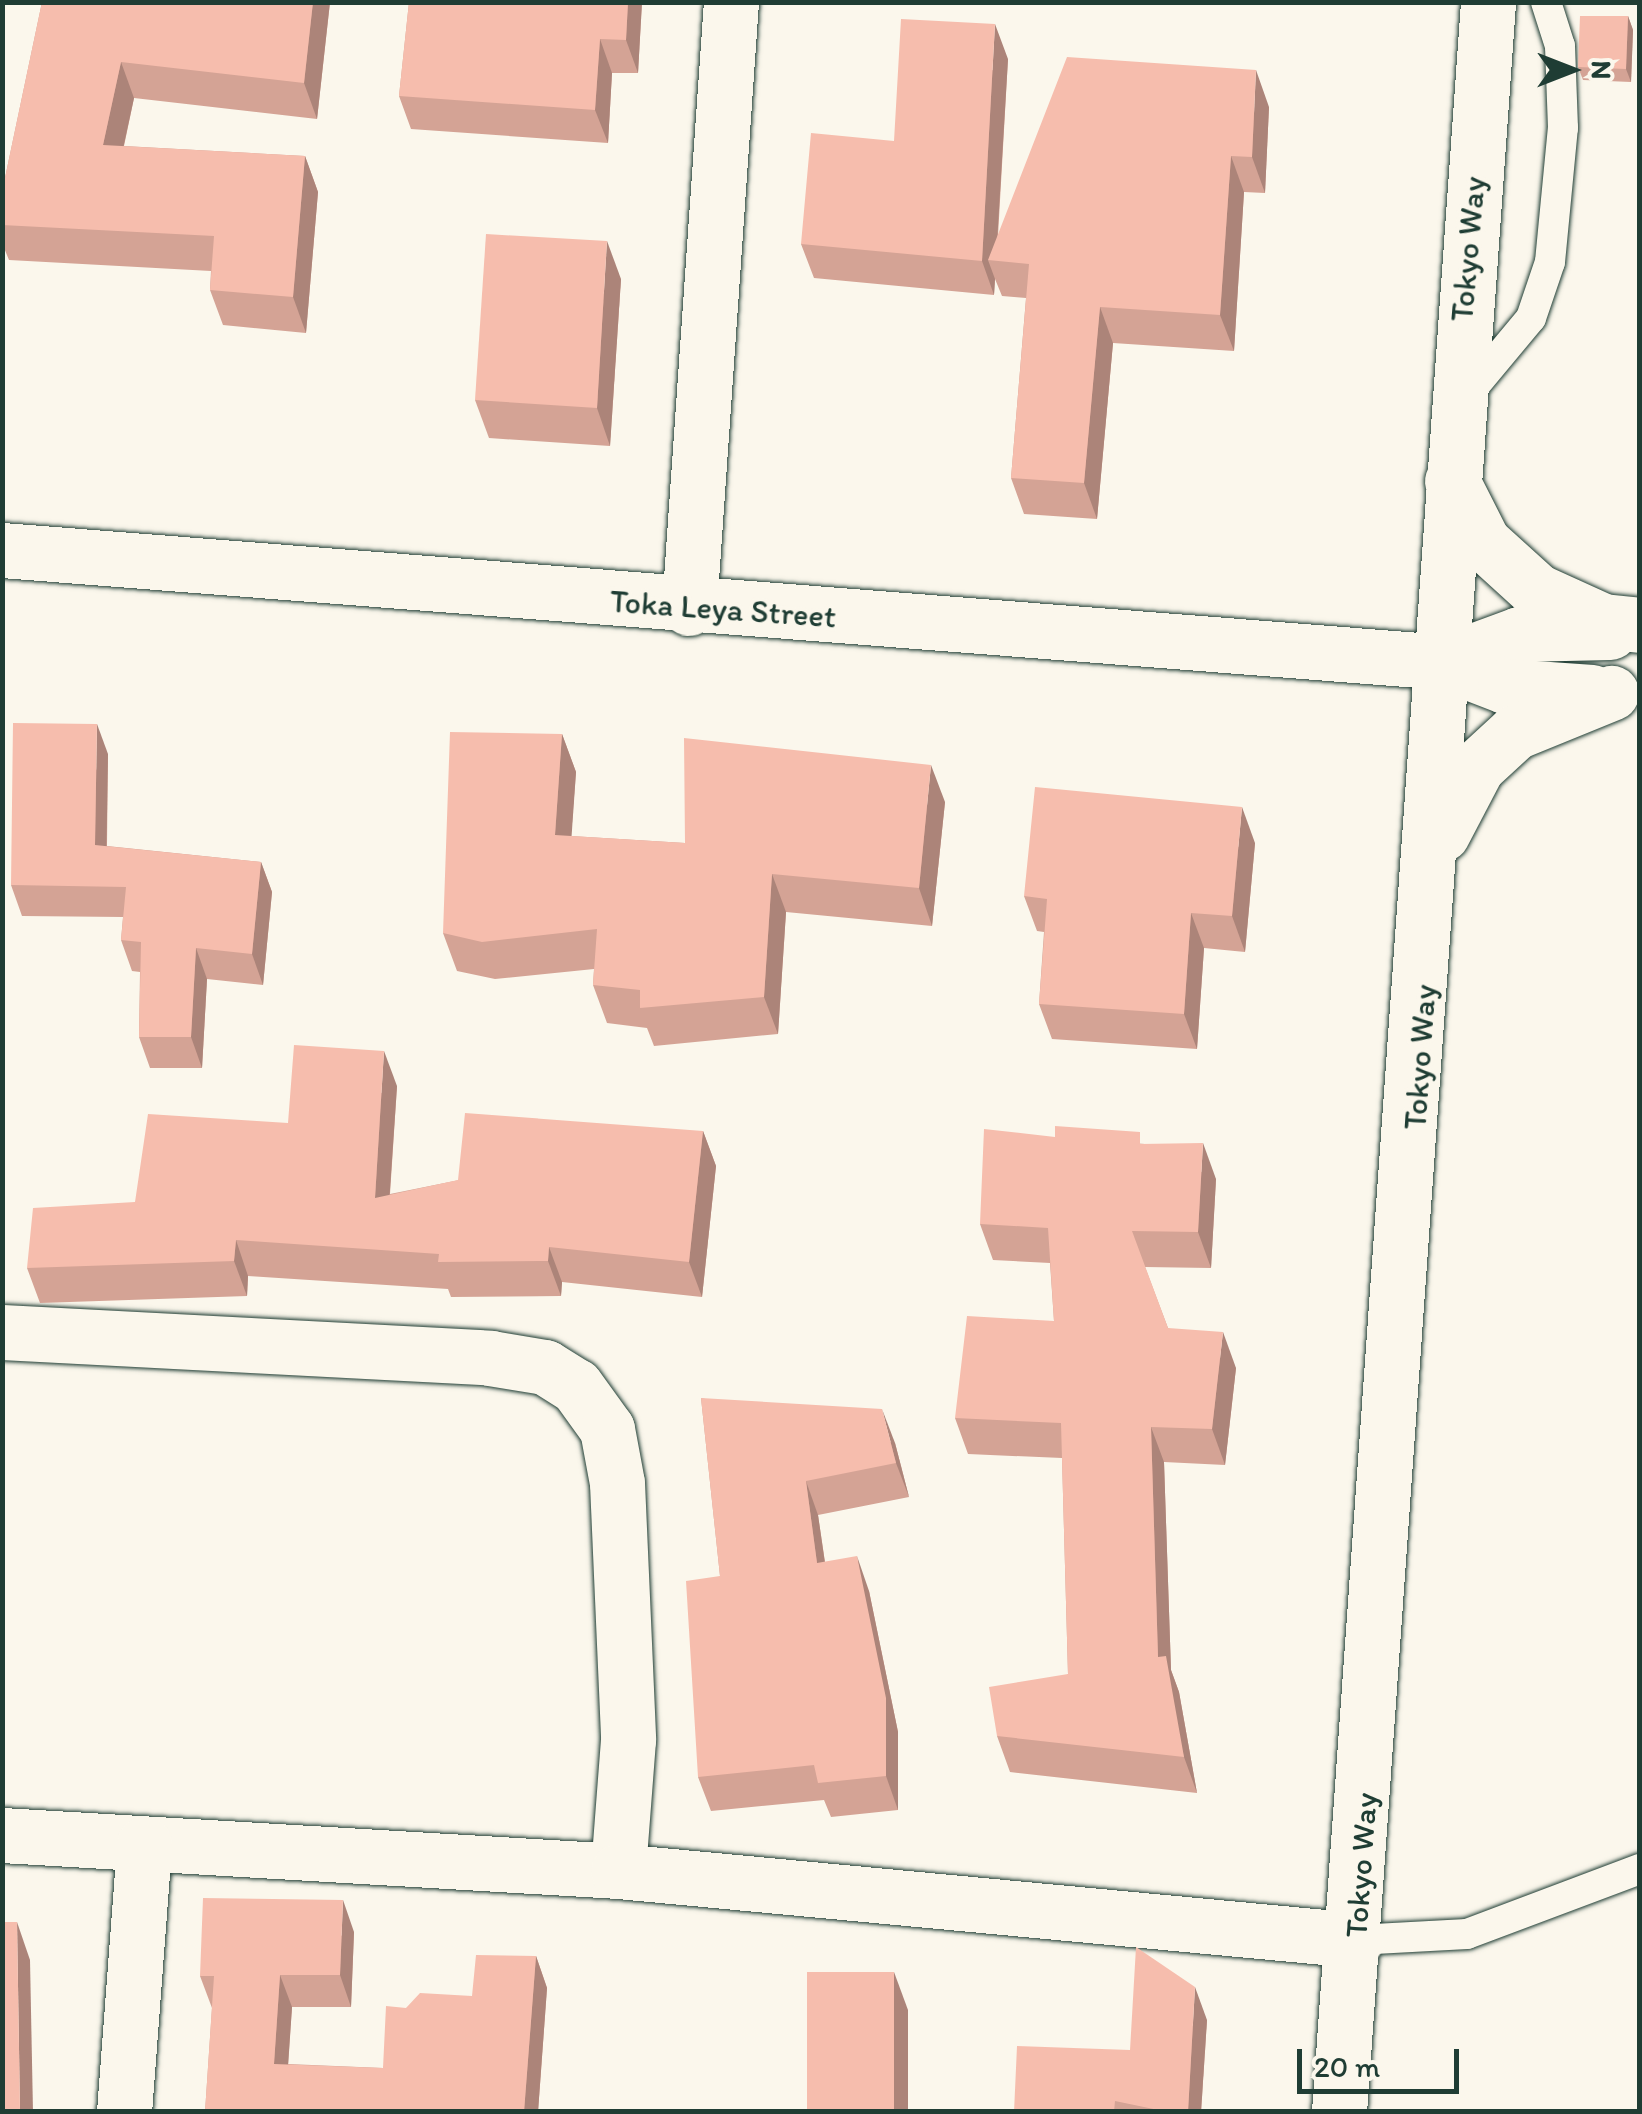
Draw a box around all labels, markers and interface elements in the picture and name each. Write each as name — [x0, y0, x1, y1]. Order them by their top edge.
north arrow — [1522, 20, 1622, 120]
text: N — [1585, 61, 1619, 79]
street label: Tokyo Way — [1443, 176, 1493, 322]
street label: Toka Leya Street — [610, 582, 836, 636]
street label: Tokyo Way — [1396, 984, 1444, 1130]
street label: Tokyo Way — [1337, 1792, 1385, 1938]
scale bar — [1302, 2029, 1464, 2091]
text: 20 m — [1314, 2048, 1380, 2085]

